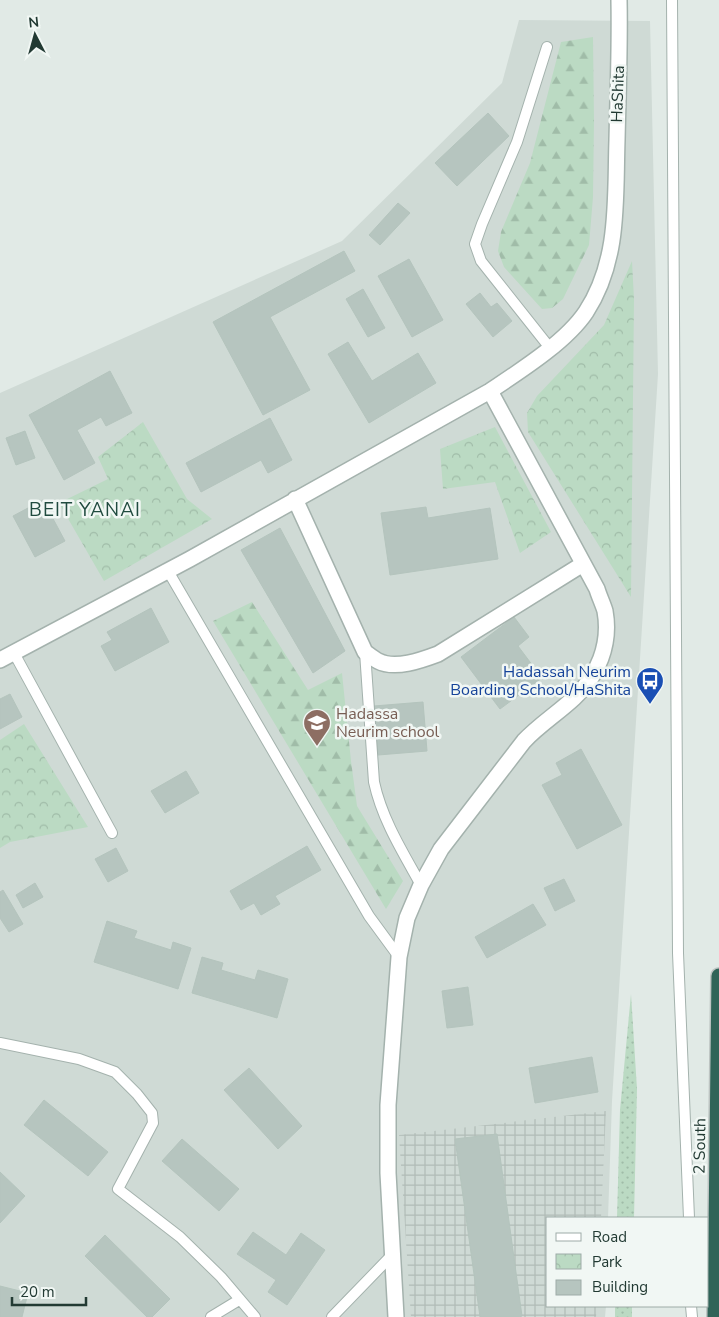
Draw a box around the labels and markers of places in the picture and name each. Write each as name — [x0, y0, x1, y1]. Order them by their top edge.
place label: Hadassah Neurim Boarding School/HaShita — [450, 661, 631, 701]
bus stop icon: Hadassah Neurim Boarding School/HaShita — [635, 666, 665, 705]
place label: Hadassa Neurim school — [336, 703, 440, 743]
school or university icon: Hadassa Neurim school — [302, 708, 332, 747]

